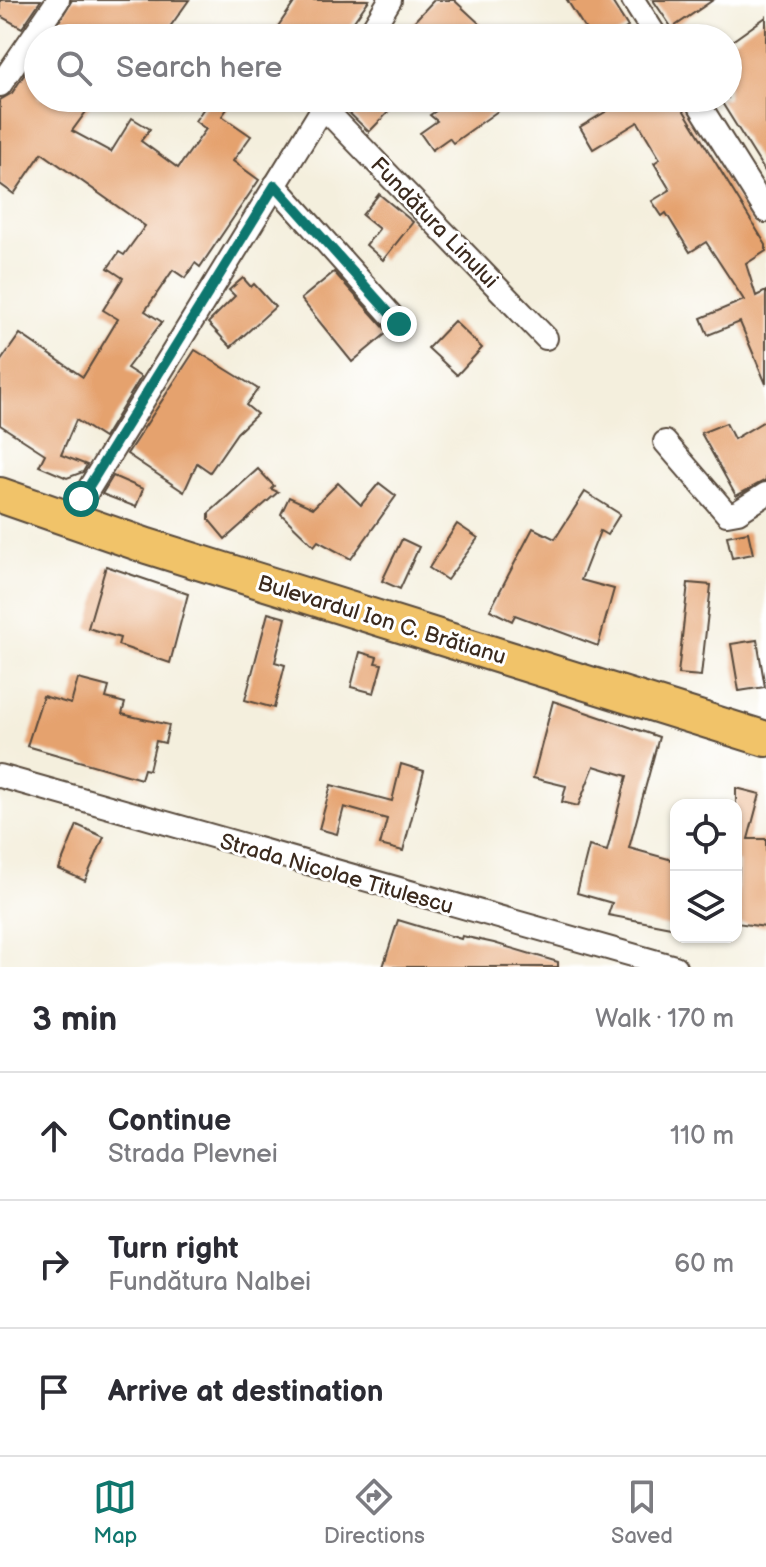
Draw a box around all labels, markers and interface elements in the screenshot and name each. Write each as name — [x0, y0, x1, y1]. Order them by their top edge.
search box — [24, 24, 742, 112]
icon: search — [52, 46, 96, 90]
text: Search here — [116, 50, 282, 86]
street label: Fundătura Linului — [364, 152, 503, 294]
route end — [381, 306, 417, 342]
route start — [63, 481, 99, 517]
street label: Bulevardul Ion C. Brătianu — [254, 570, 509, 671]
map controls — [670, 799, 742, 943]
button: locate — [670, 799, 742, 871]
street label: Strada Nicolae Titulescu — [217, 828, 456, 921]
button: layers — [670, 871, 742, 943]
text: 3 min — [32, 999, 117, 1040]
text: Walk · 170 m — [595, 1004, 734, 1035]
text: Continue — [108, 1103, 231, 1139]
icon: ahead — [32, 1114, 76, 1158]
text: 110 m — [670, 1121, 734, 1152]
text: Strada Plevnei — [108, 1139, 278, 1170]
text: Turn right — [108, 1231, 239, 1267]
icon: right — [32, 1242, 76, 1286]
text: 60 m — [674, 1249, 734, 1280]
text: Fundătura Nalbei — [108, 1267, 311, 1298]
icon: arrive — [32, 1370, 76, 1414]
text: Arrive at destination — [108, 1374, 384, 1410]
tab: Map — [93, 1475, 137, 1550]
tab: Directions — [324, 1475, 425, 1550]
tab: Saved — [611, 1475, 673, 1550]

